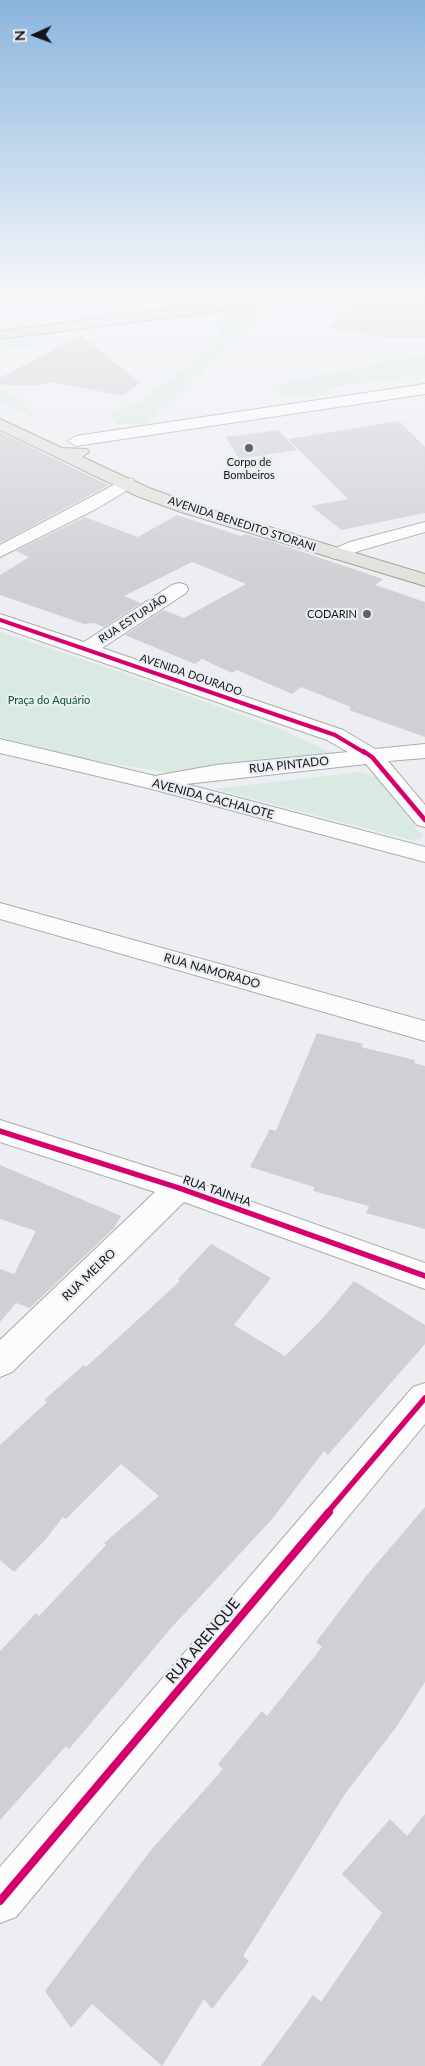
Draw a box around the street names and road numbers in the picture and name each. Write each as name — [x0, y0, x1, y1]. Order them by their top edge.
street label: AVENIDA BENEDITO STORANI — [166, 494, 318, 554]
street label: RUA ESTURJÃO — [96, 592, 170, 646]
street label: AVENIDA DOURADO — [138, 651, 244, 699]
street label: RUA PINTADO — [248, 754, 330, 776]
street label: AVENIDA CACHALOTE — [151, 776, 275, 822]
street label: RUA NAMORADO — [162, 950, 262, 992]
street label: RUA TAINHA — [181, 1173, 253, 1209]
street label: RUA MELRO — [59, 1246, 119, 1304]
street label: RUA ARENQUE — [162, 1595, 244, 1687]

